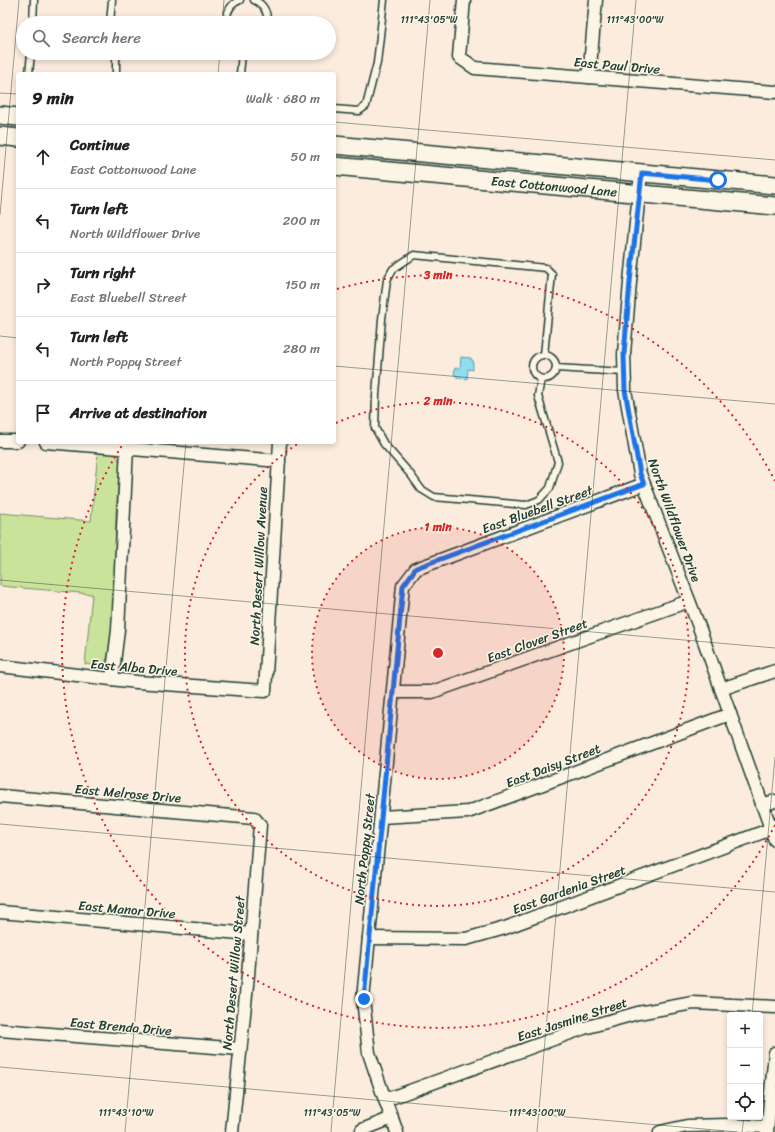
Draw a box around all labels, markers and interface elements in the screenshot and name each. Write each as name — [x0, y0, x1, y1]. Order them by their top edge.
text: 111°43'05"W — [401, 11, 458, 29]
text: 111°43'00"W — [606, 11, 664, 29]
search box — [16, 16, 336, 60]
text: Search here — [62, 25, 141, 51]
icon: search — [30, 27, 52, 49]
street label: East Paul Drive — [573, 50, 661, 81]
text: 9 min — [32, 83, 74, 113]
text: Walk · 680 m — [246, 87, 320, 110]
text: Continue — [70, 132, 130, 158]
text: 50 m — [290, 145, 320, 168]
icon: ahead — [32, 146, 54, 168]
text: East Cottonwood Lane — [70, 158, 196, 181]
street label: East Cottonwood Lane — [490, 169, 618, 204]
route start — [709, 171, 727, 189]
text: Turn left — [70, 196, 128, 222]
text: 200 m — [283, 209, 320, 232]
icon: left — [32, 210, 54, 232]
text: North Wildflower Drive — [70, 222, 200, 245]
text: Turn right — [70, 260, 135, 286]
text: 3 min — [423, 264, 453, 286]
text: 150 m — [285, 273, 320, 296]
icon: right — [32, 274, 54, 296]
text: East Bluebell Street — [70, 286, 186, 309]
text: Turn left — [70, 324, 128, 350]
text: 280 m — [283, 337, 320, 360]
icon: left — [32, 338, 54, 360]
text: North Poppy Street — [70, 350, 181, 373]
text: 2 min — [422, 390, 453, 412]
text: Arrive at destination — [70, 400, 207, 426]
icon: arrive — [32, 402, 54, 424]
street label: North Wildflower Drive — [641, 455, 708, 585]
street label: East Bluebell Street — [479, 479, 596, 540]
street label: North Desert Willow Avenue — [243, 486, 274, 646]
text: 1 min — [424, 516, 452, 538]
street label: East Clover Street — [483, 611, 591, 669]
centre of rings — [431, 646, 445, 660]
street label: East Alba Drive — [90, 652, 178, 683]
street label: East Daisy Street — [502, 737, 604, 794]
street label: East Melrose Drive — [74, 777, 182, 810]
street label: North Poppy Street — [347, 792, 382, 906]
street label: East Gardenia Street — [509, 858, 630, 921]
street label: East Manor Drive — [77, 894, 177, 925]
street label: North Desert Willow Street — [215, 894, 252, 1051]
route end — [355, 990, 373, 1008]
street label: East Jasmine Street — [514, 991, 631, 1048]
street label: East Brenda Drive — [69, 1011, 173, 1042]
map controls — [727, 1012, 763, 1120]
button: + — [727, 1012, 763, 1048]
button: − — [727, 1048, 763, 1084]
button: locate — [727, 1084, 763, 1120]
text: 111°43'10"W — [98, 1104, 154, 1122]
text: 111°43'05"W — [304, 1104, 361, 1122]
text: 111°43'00"W — [508, 1104, 566, 1122]

